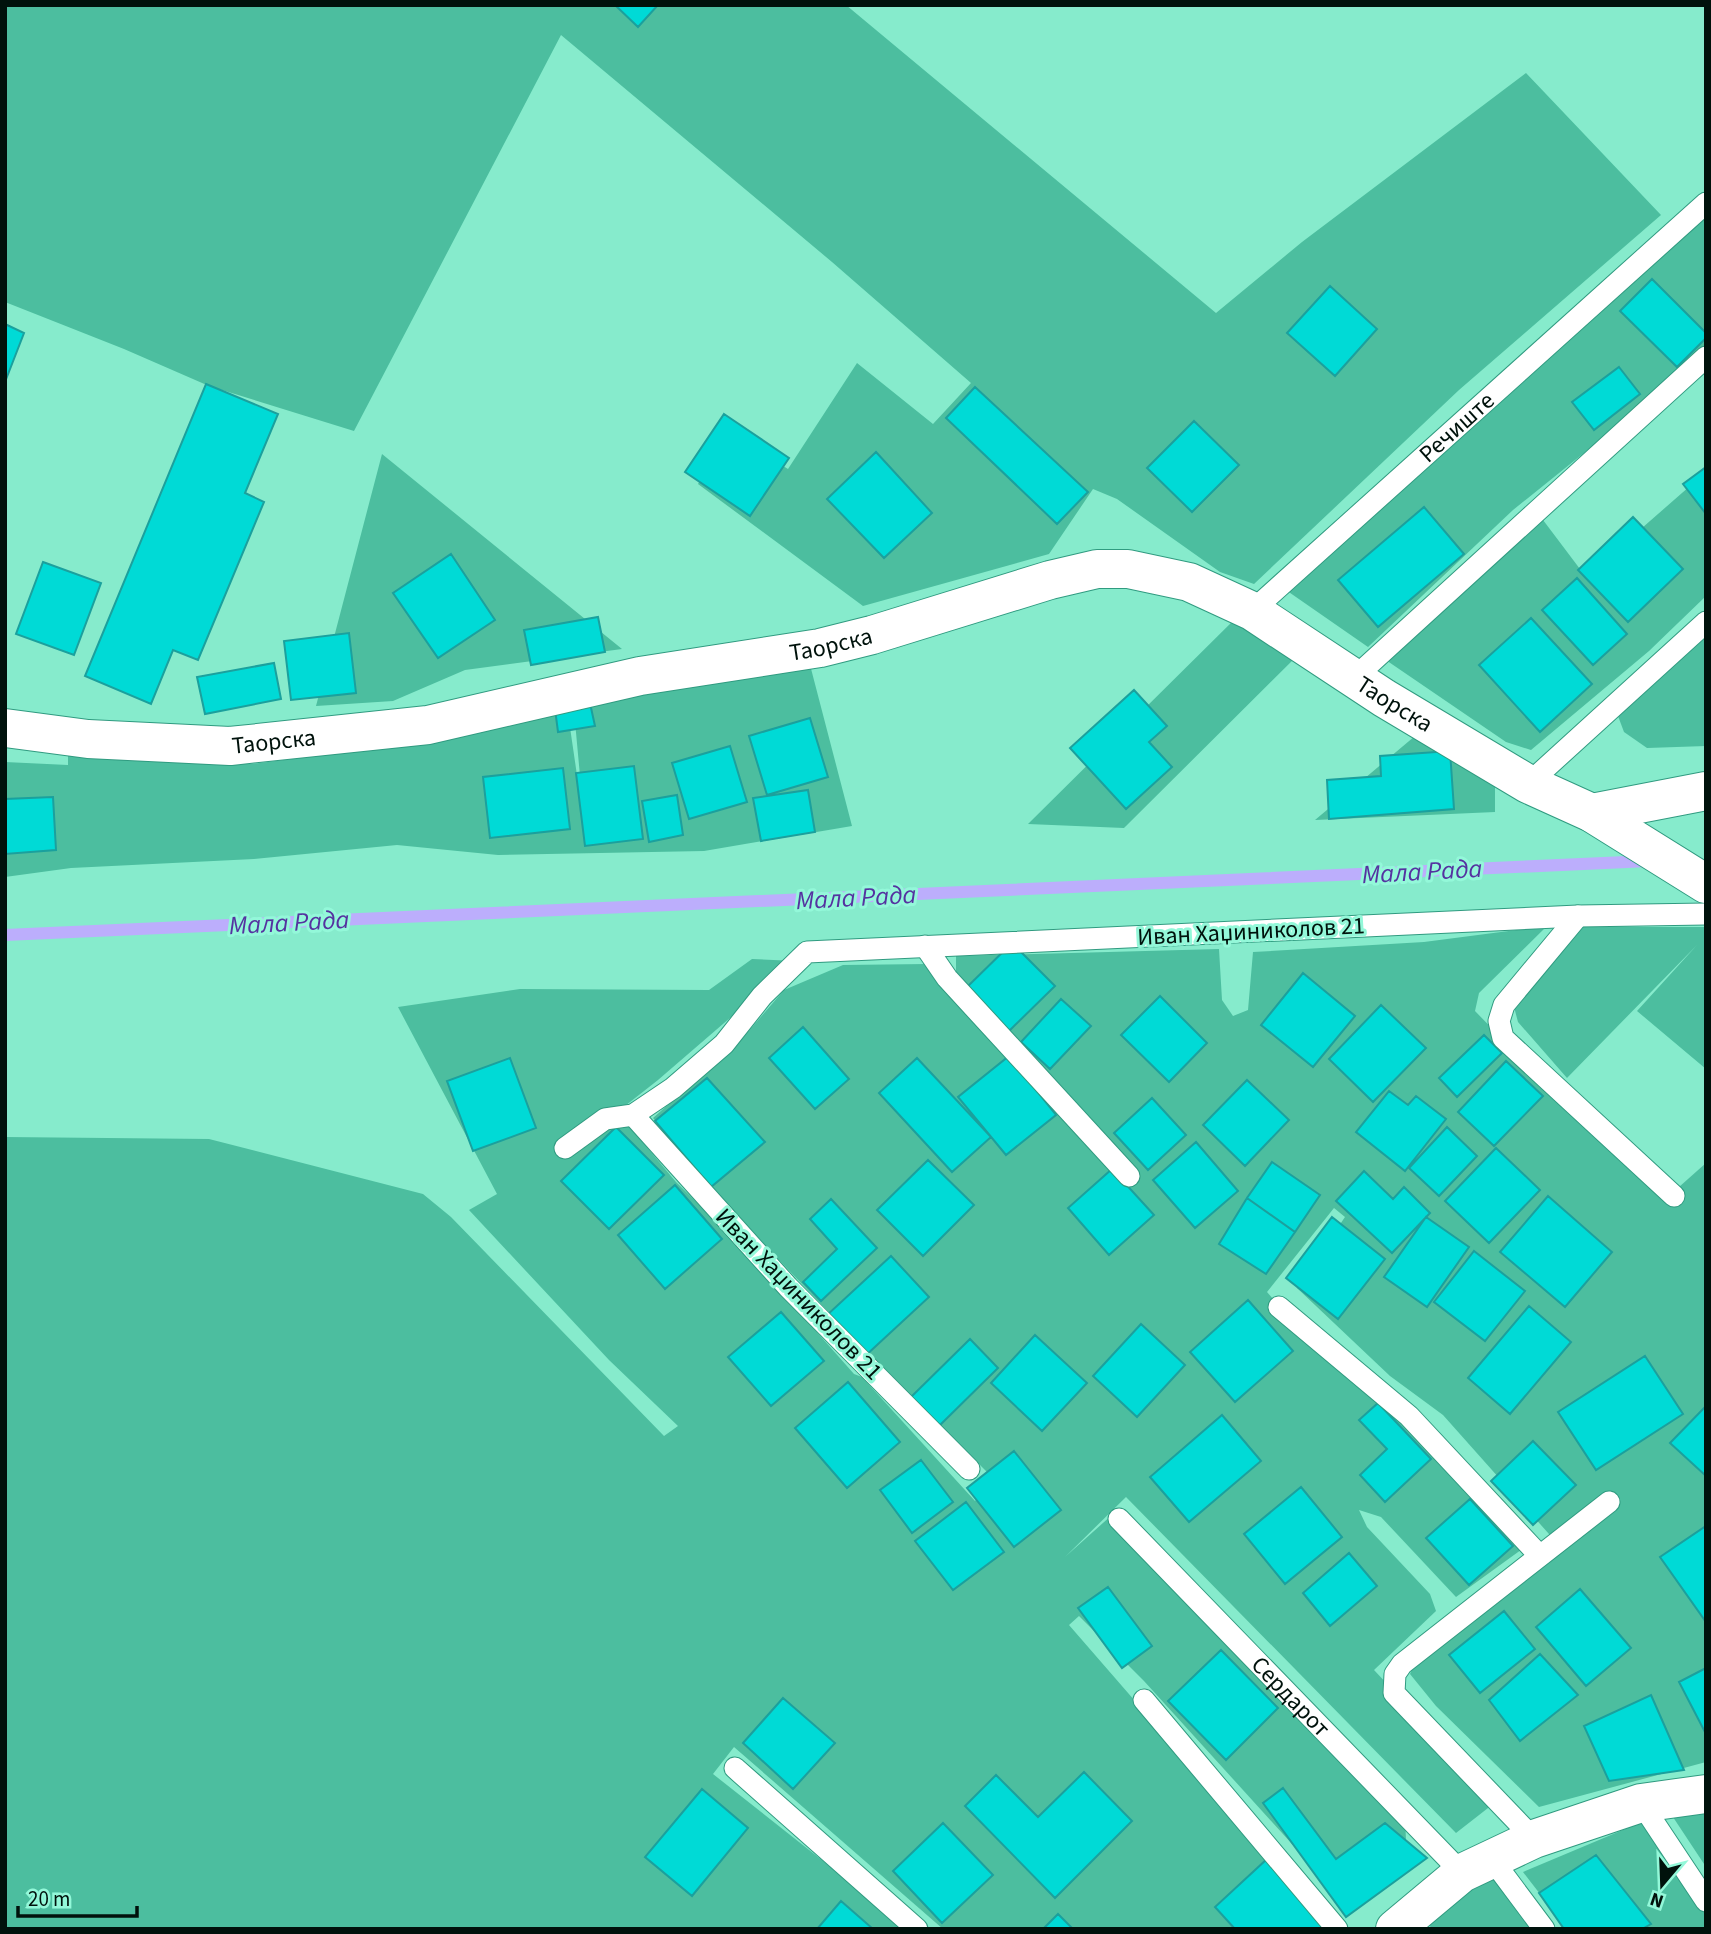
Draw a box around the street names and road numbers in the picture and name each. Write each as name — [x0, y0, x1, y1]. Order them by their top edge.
street label: Речиште — [1411, 384, 1503, 471]
street label: Таорска — [787, 619, 876, 671]
street label: Таорска — [1349, 667, 1439, 741]
street label: Таорска — [230, 720, 318, 764]
street label: Иван Хаџиниколов 21 — [1136, 908, 1366, 955]
street label: Иван Хаџиниколов 21 — [707, 1200, 890, 1388]
street label: Сердарот — [1243, 1648, 1338, 1745]

